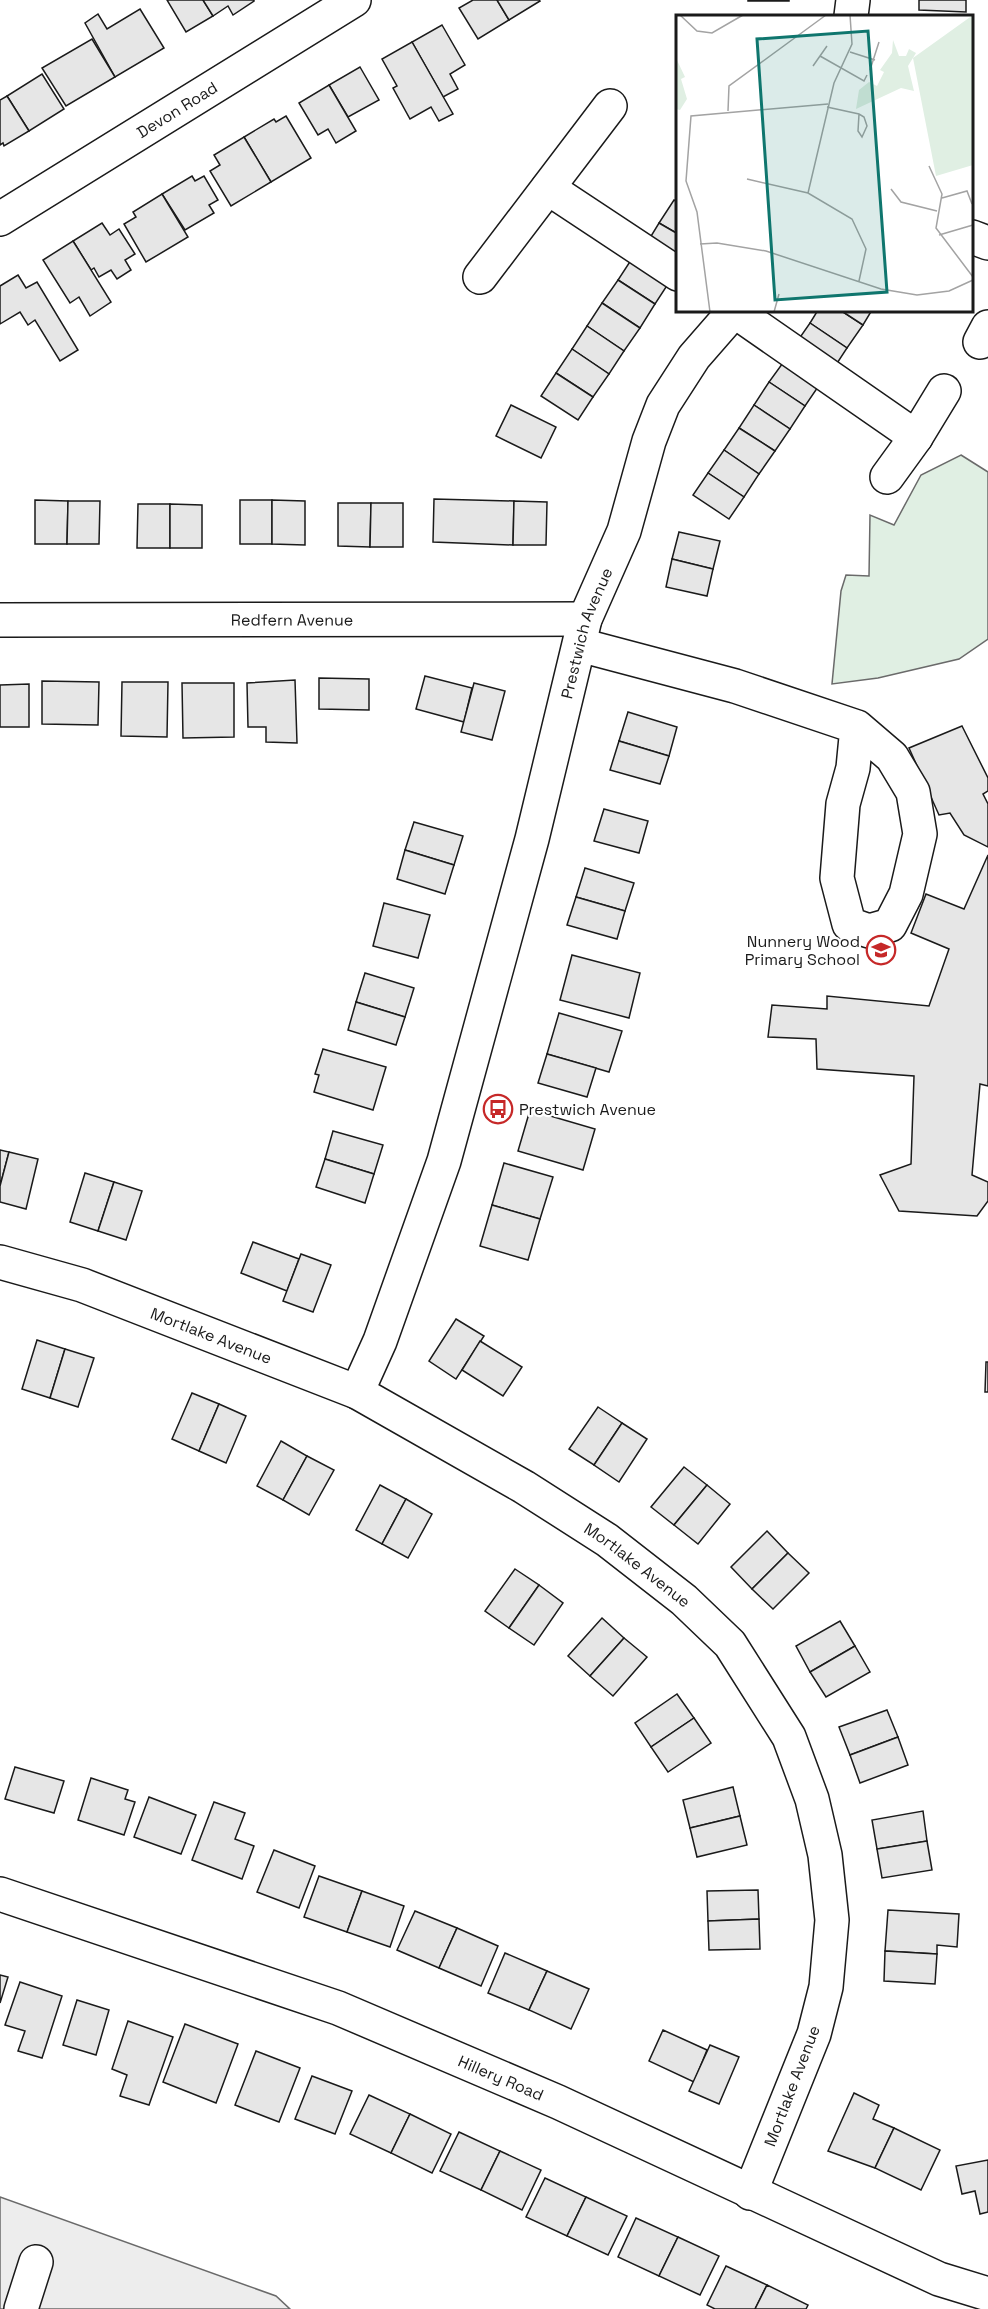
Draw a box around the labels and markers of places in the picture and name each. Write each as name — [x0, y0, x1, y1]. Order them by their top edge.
place label: Nunnery Wood Primary School — [745, 931, 860, 970]
school or university icon: Nunnery Wood Primary School — [865, 934, 897, 966]
bus stop icon: Prestwich Avenue — [482, 1093, 514, 1125]
place label: Prestwich Avenue — [519, 1099, 656, 1120]

